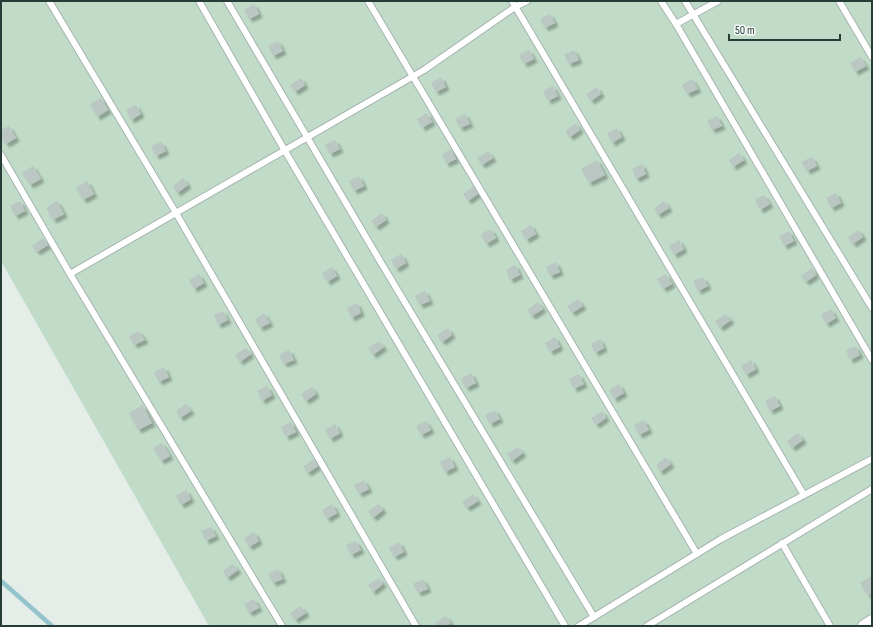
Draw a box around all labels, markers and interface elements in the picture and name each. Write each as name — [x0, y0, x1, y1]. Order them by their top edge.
scale bar — [729, 16, 840, 42]
text: 50 m — [735, 23, 755, 38]

